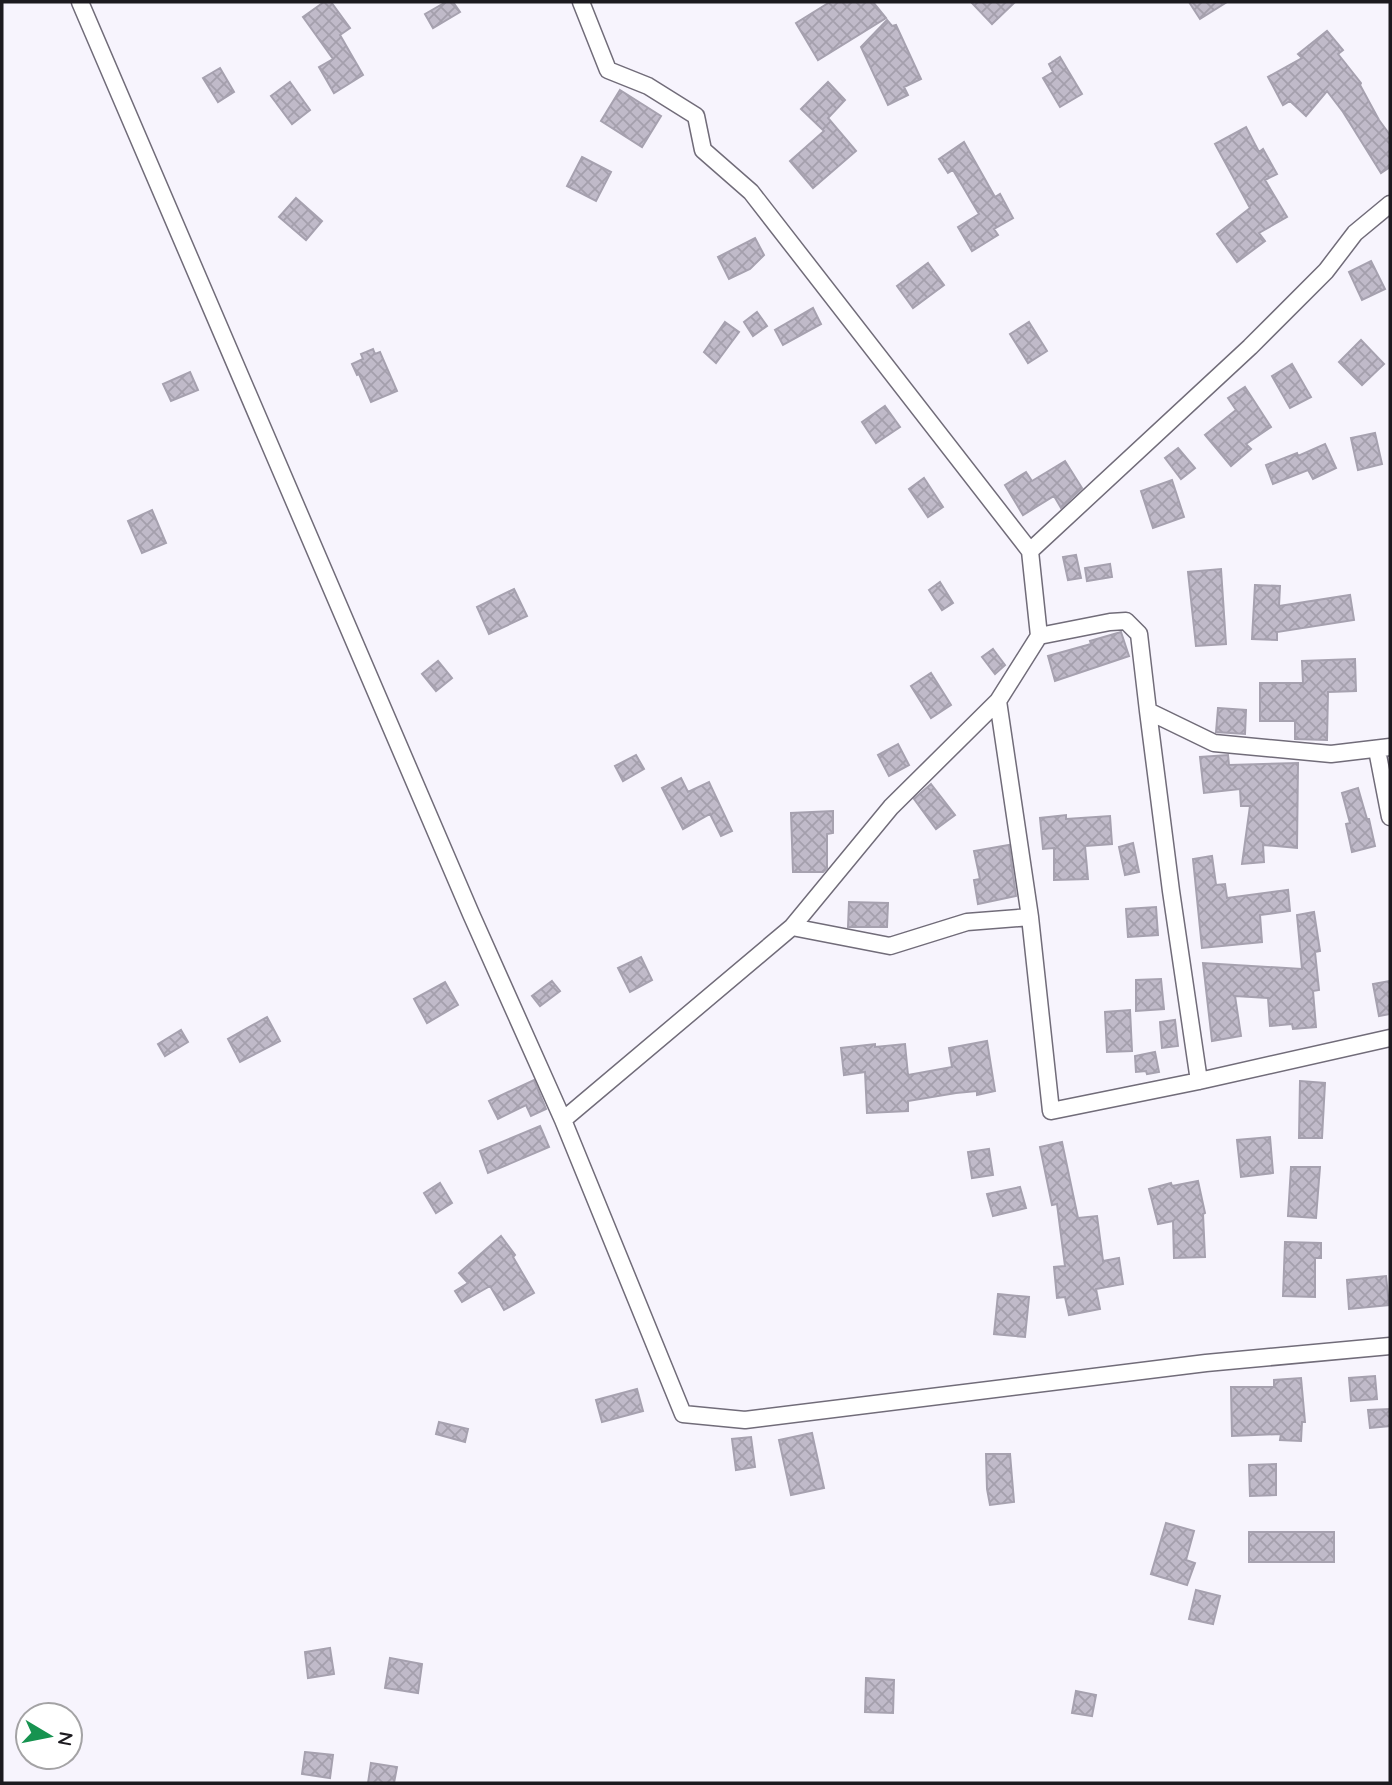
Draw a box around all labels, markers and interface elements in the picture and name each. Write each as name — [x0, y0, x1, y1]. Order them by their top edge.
north arrow — [14, 1701, 84, 1771]
text: N — [53, 1730, 79, 1748]

